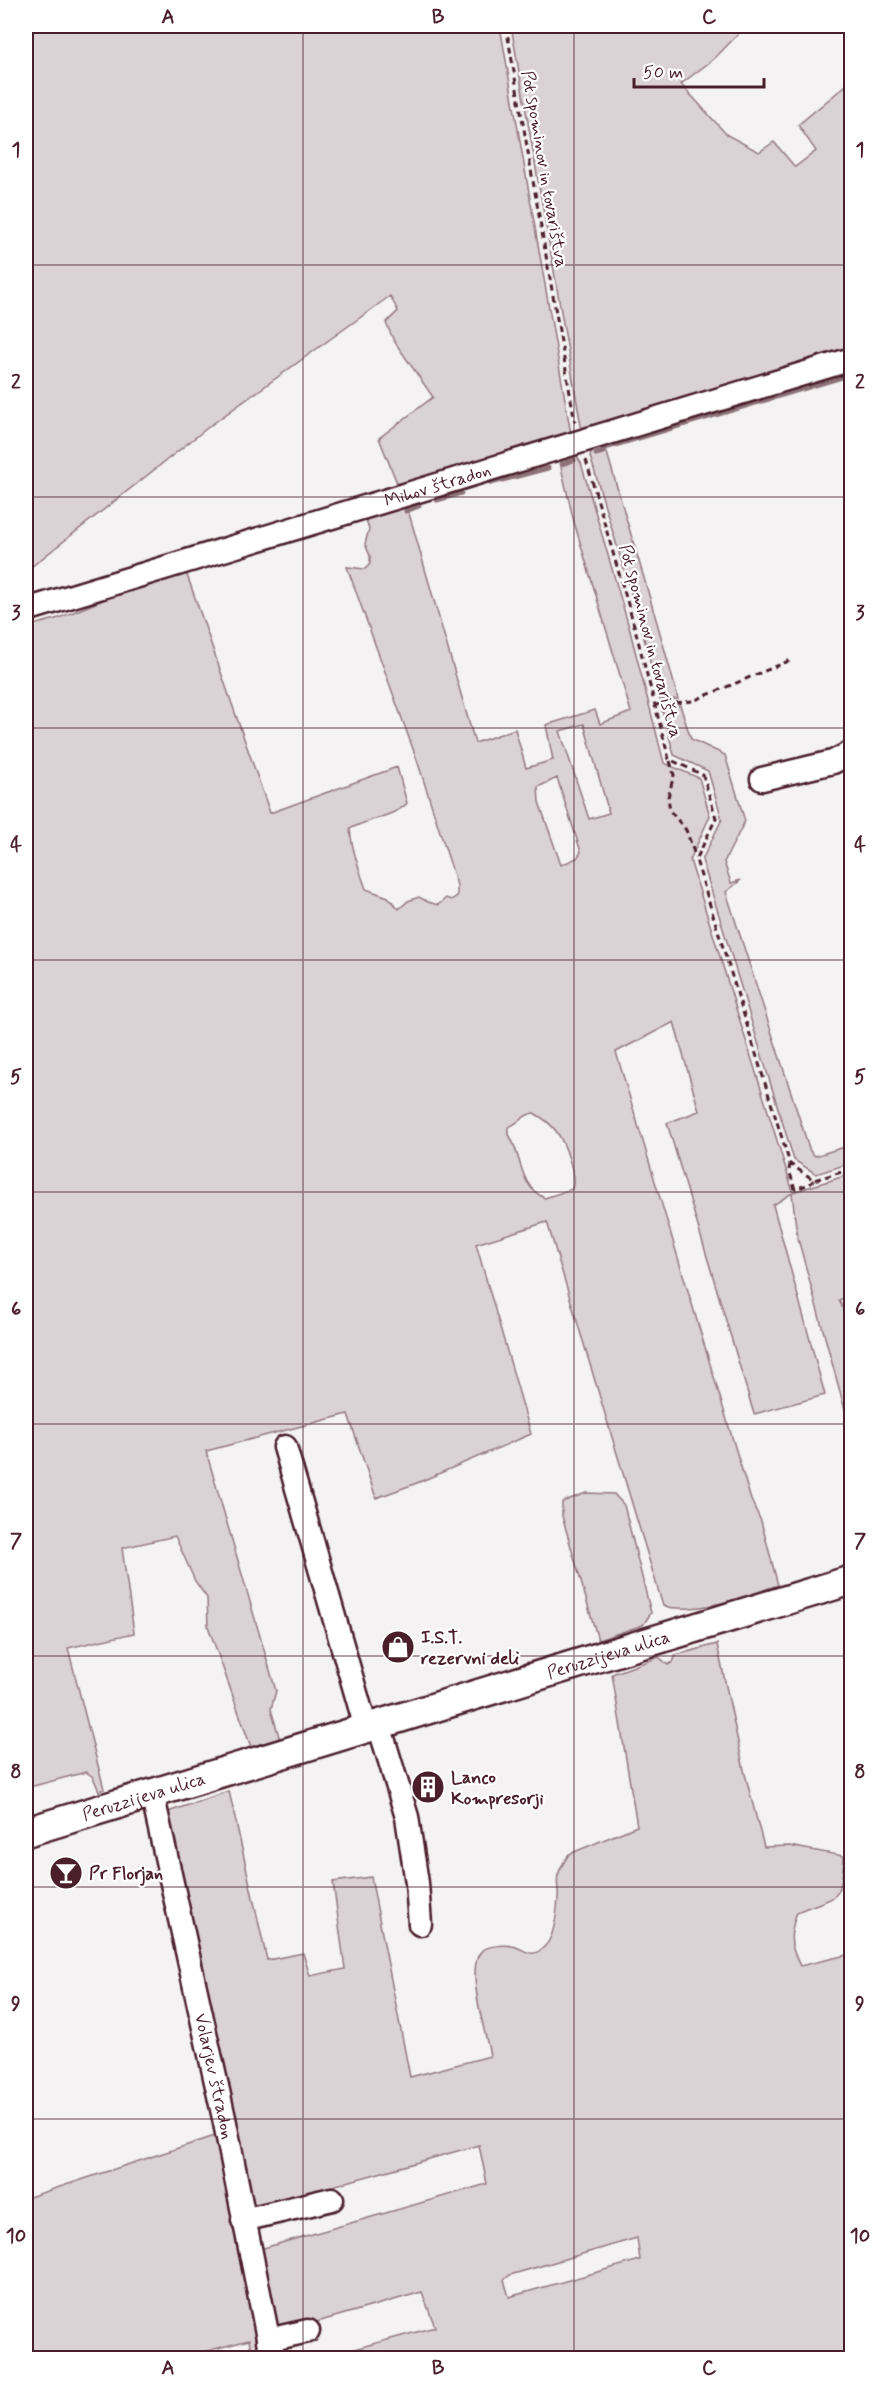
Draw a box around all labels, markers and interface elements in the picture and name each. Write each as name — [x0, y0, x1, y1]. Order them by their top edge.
text: A — [161, 4, 175, 31]
text: B — [432, 4, 445, 31]
text: C — [702, 4, 717, 31]
scale bar — [634, 51, 764, 89]
text: 50 m — [643, 61, 683, 85]
street label: Pot spominov in tovarištva — [515, 69, 573, 270]
text: 1 — [12, 137, 20, 164]
text: 1 — [856, 137, 864, 164]
text: 2 — [11, 369, 21, 396]
text: 2 — [855, 369, 865, 396]
street label: Mihov štradon — [382, 458, 494, 513]
street label: Pot spominov in tovarištva — [613, 542, 687, 741]
text: 3 — [11, 600, 21, 627]
text: 3 — [855, 600, 865, 627]
text: 4 — [10, 832, 22, 859]
text: 4 — [854, 832, 866, 859]
text: 5 — [10, 1064, 22, 1091]
text: 5 — [854, 1064, 866, 1091]
text: 6 — [11, 1296, 21, 1323]
text: 6 — [855, 1296, 865, 1323]
text: 7 — [10, 1528, 22, 1555]
text: 7 — [854, 1528, 866, 1555]
street label: Peruzzijeva ulica — [544, 1625, 673, 1685]
place label: I.S.T. rezervni deli — [421, 1626, 520, 1671]
shop icon: I.S.T. rezervni deli — [380, 1629, 416, 1665]
text: 8 — [10, 1759, 22, 1786]
text: 8 — [854, 1759, 866, 1786]
place label: Lanco Kompresorji — [451, 1766, 543, 1811]
street label: Peruzzijeva ulica — [79, 1767, 208, 1827]
building icon: Lanco Kompresorji — [410, 1769, 446, 1805]
bar icon: Pr Florjan — [48, 1855, 84, 1891]
place label: Pr Florjan — [89, 1862, 163, 1886]
text: 9 — [11, 1991, 21, 2018]
text: 9 — [855, 1991, 865, 2018]
street label: Volarjev štradon — [188, 2011, 239, 2141]
text: 10 — [6, 2223, 26, 2250]
text: 10 — [850, 2223, 870, 2250]
text: A — [161, 2355, 175, 2382]
text: B — [432, 2355, 445, 2382]
text: C — [702, 2355, 717, 2382]

